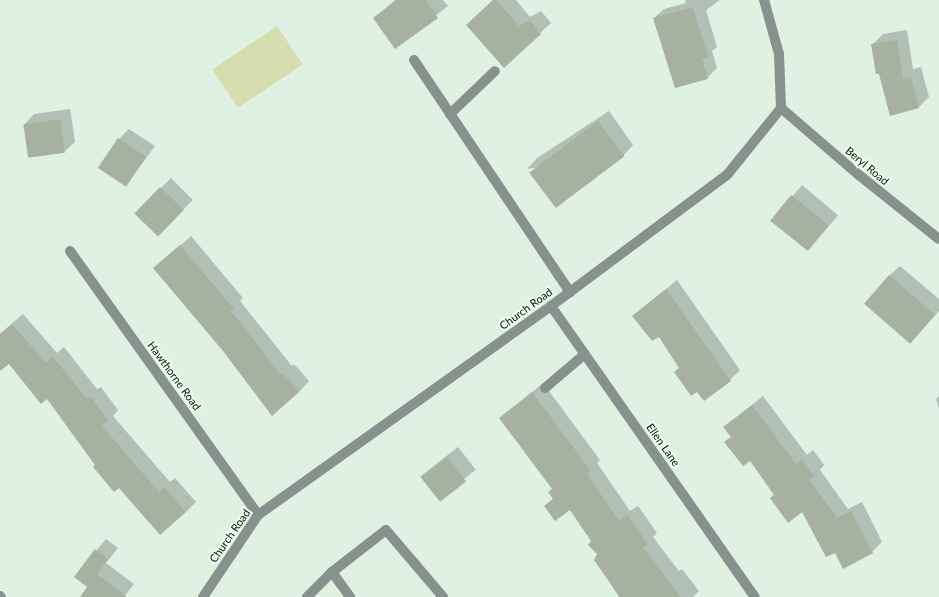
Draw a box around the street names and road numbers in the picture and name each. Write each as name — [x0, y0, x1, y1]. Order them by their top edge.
street label: Beryl Road — [843, 144, 891, 188]
street label: Church Road — [497, 285, 555, 333]
street label: Hawthorne Road — [145, 339, 203, 413]
street label: Ellen Lane — [643, 421, 683, 469]
street label: Church Road — [207, 507, 253, 565]

